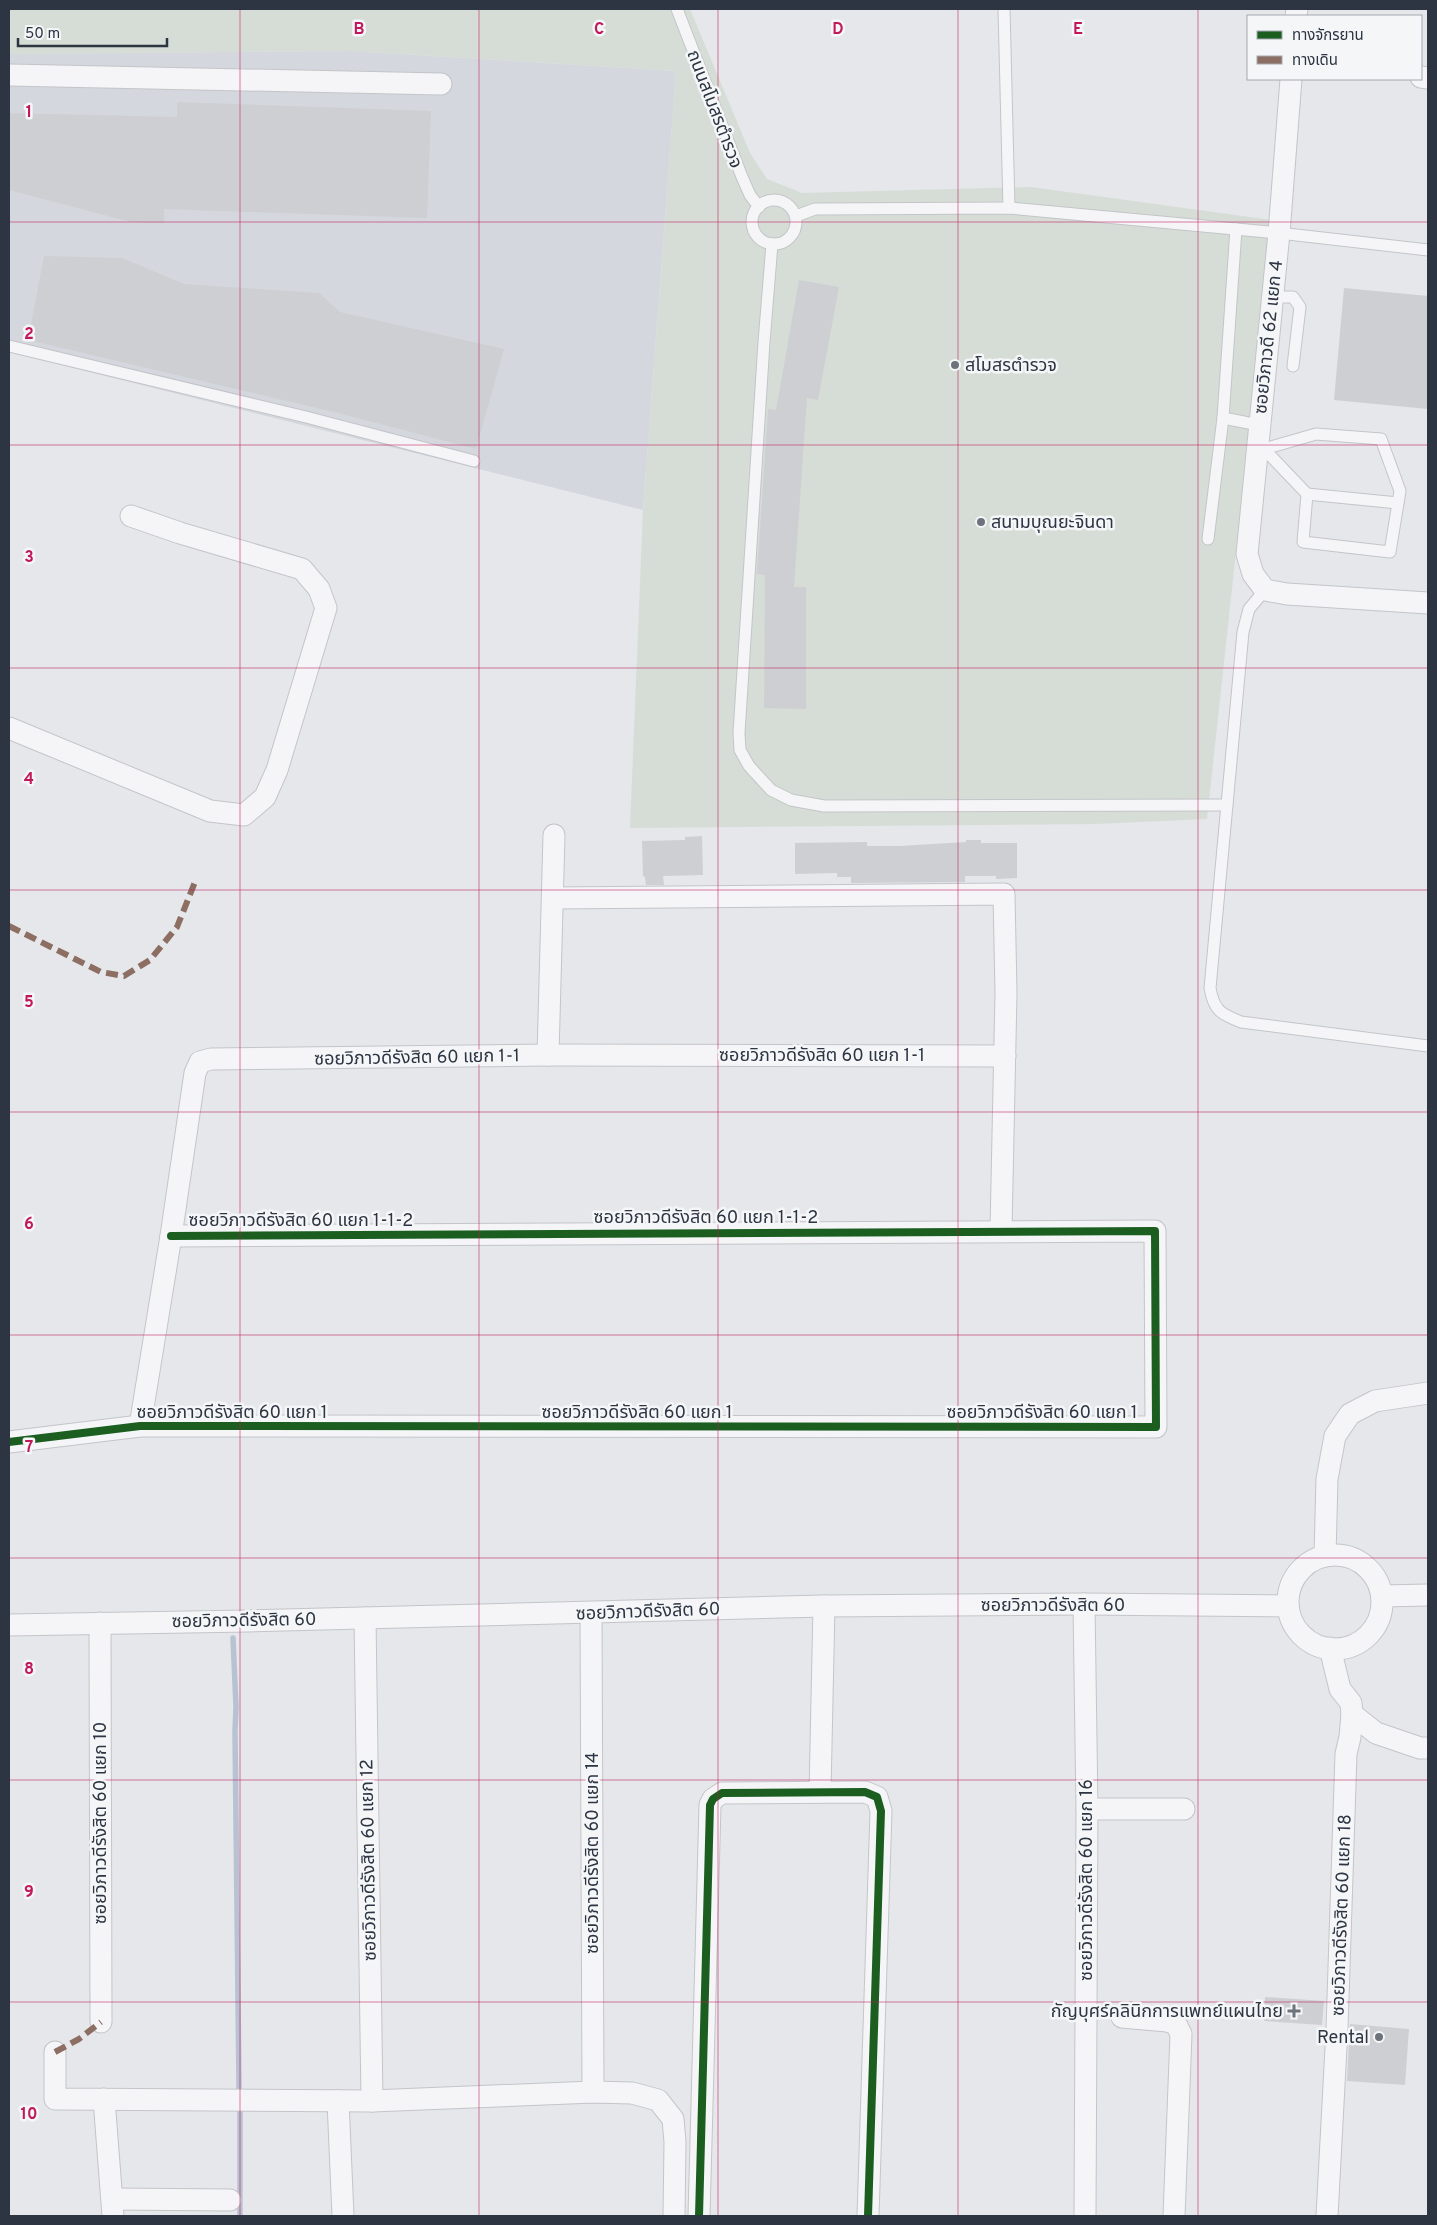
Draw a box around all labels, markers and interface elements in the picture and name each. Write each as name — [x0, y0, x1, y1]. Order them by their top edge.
scale bar — [18, 15, 166, 47]
legend — [1247, 15, 1422, 80]
text: B — [353, 20, 365, 40]
text: C — [594, 20, 604, 40]
text: D — [832, 20, 844, 40]
text: E — [1073, 20, 1083, 40]
text: 50 m — [25, 25, 60, 44]
text: ทางจักรยาน — [1292, 27, 1364, 46]
street label: ถนนสโมสรตำรวจ — [680, 47, 747, 172]
text: ทางเดิน — [1292, 52, 1338, 71]
text: 1 — [26, 103, 32, 123]
street label: ซอยวิภาวดี 62 แยก 4 — [1250, 259, 1289, 415]
text: 2 — [24, 325, 34, 345]
place label: สโมสรตำรวจ — [965, 355, 1057, 378]
marker: สโมสรตำรวจ — [949, 359, 961, 371]
place label: สนามบุณยะจินดา — [991, 512, 1114, 535]
marker: สนามบุณยะจินดา — [975, 516, 987, 528]
text: 3 — [24, 548, 34, 568]
text: 4 — [24, 770, 34, 790]
text: 5 — [24, 993, 34, 1013]
street label: ซอยวิภาวดีรังสิต 60 แยก 1-1 — [314, 1045, 520, 1072]
street label: ซอยวิภาวดีรังสิต 60 แยก 1-1 — [719, 1045, 925, 1068]
street label: ซอยวิภาวดีรังสิต 60 แยก 1-1-2 — [594, 1207, 818, 1230]
street label: ซอยวิภาวดีรังสิต 60 แยก 1-1-2 — [189, 1210, 413, 1233]
text: 6 — [24, 1215, 34, 1235]
street label: ซอยวิภาวดีรังสิต 60 แยก 1 — [136, 1402, 328, 1425]
street label: ซอยวิภาวดีรังสิต 60 แยก 1 — [541, 1402, 733, 1425]
street label: ซอยวิภาวดีรังสิต 60 แยก 1 — [946, 1402, 1138, 1425]
text: 7 — [25, 1438, 33, 1458]
street label: ซอยวิภาวดีรังสิต 60 — [981, 1595, 1125, 1618]
street label: ซอยวิภาวดีรังสิต 60 — [575, 1598, 721, 1627]
street label: ซอยวิภาวดีรังสิต 60 — [171, 1609, 317, 1634]
text: 8 — [24, 1660, 34, 1680]
street label: ซอยวิภาวดีรังสิต 60 แยก 10 — [90, 1722, 113, 1924]
street label: ซอยวิภาวดีรังสิต 60 แยก 14 — [582, 1752, 605, 1954]
street label: ซอยวิภาวดีรังสิต 60 แยก 12 — [356, 1759, 383, 1961]
street label: ซอยวิภาวดีรังสิต 60 แยก 16 — [1076, 1779, 1099, 1981]
street label: ซอยวิภาวดีรังสิต 60 แยก 18 — [1327, 1814, 1358, 2016]
text: 9 — [24, 1883, 34, 1903]
place label: กัญบุศร์คลินิกการแพทย์แผนไทย — [1051, 2001, 1283, 2024]
marker: กัญบุศร์คลินิกการแพทย์แผนไทย — [1287, 2004, 1301, 2018]
place label: Rental — [1317, 2027, 1369, 2050]
marker: Rental — [1373, 2031, 1385, 2043]
text: 10 — [21, 2105, 37, 2125]

